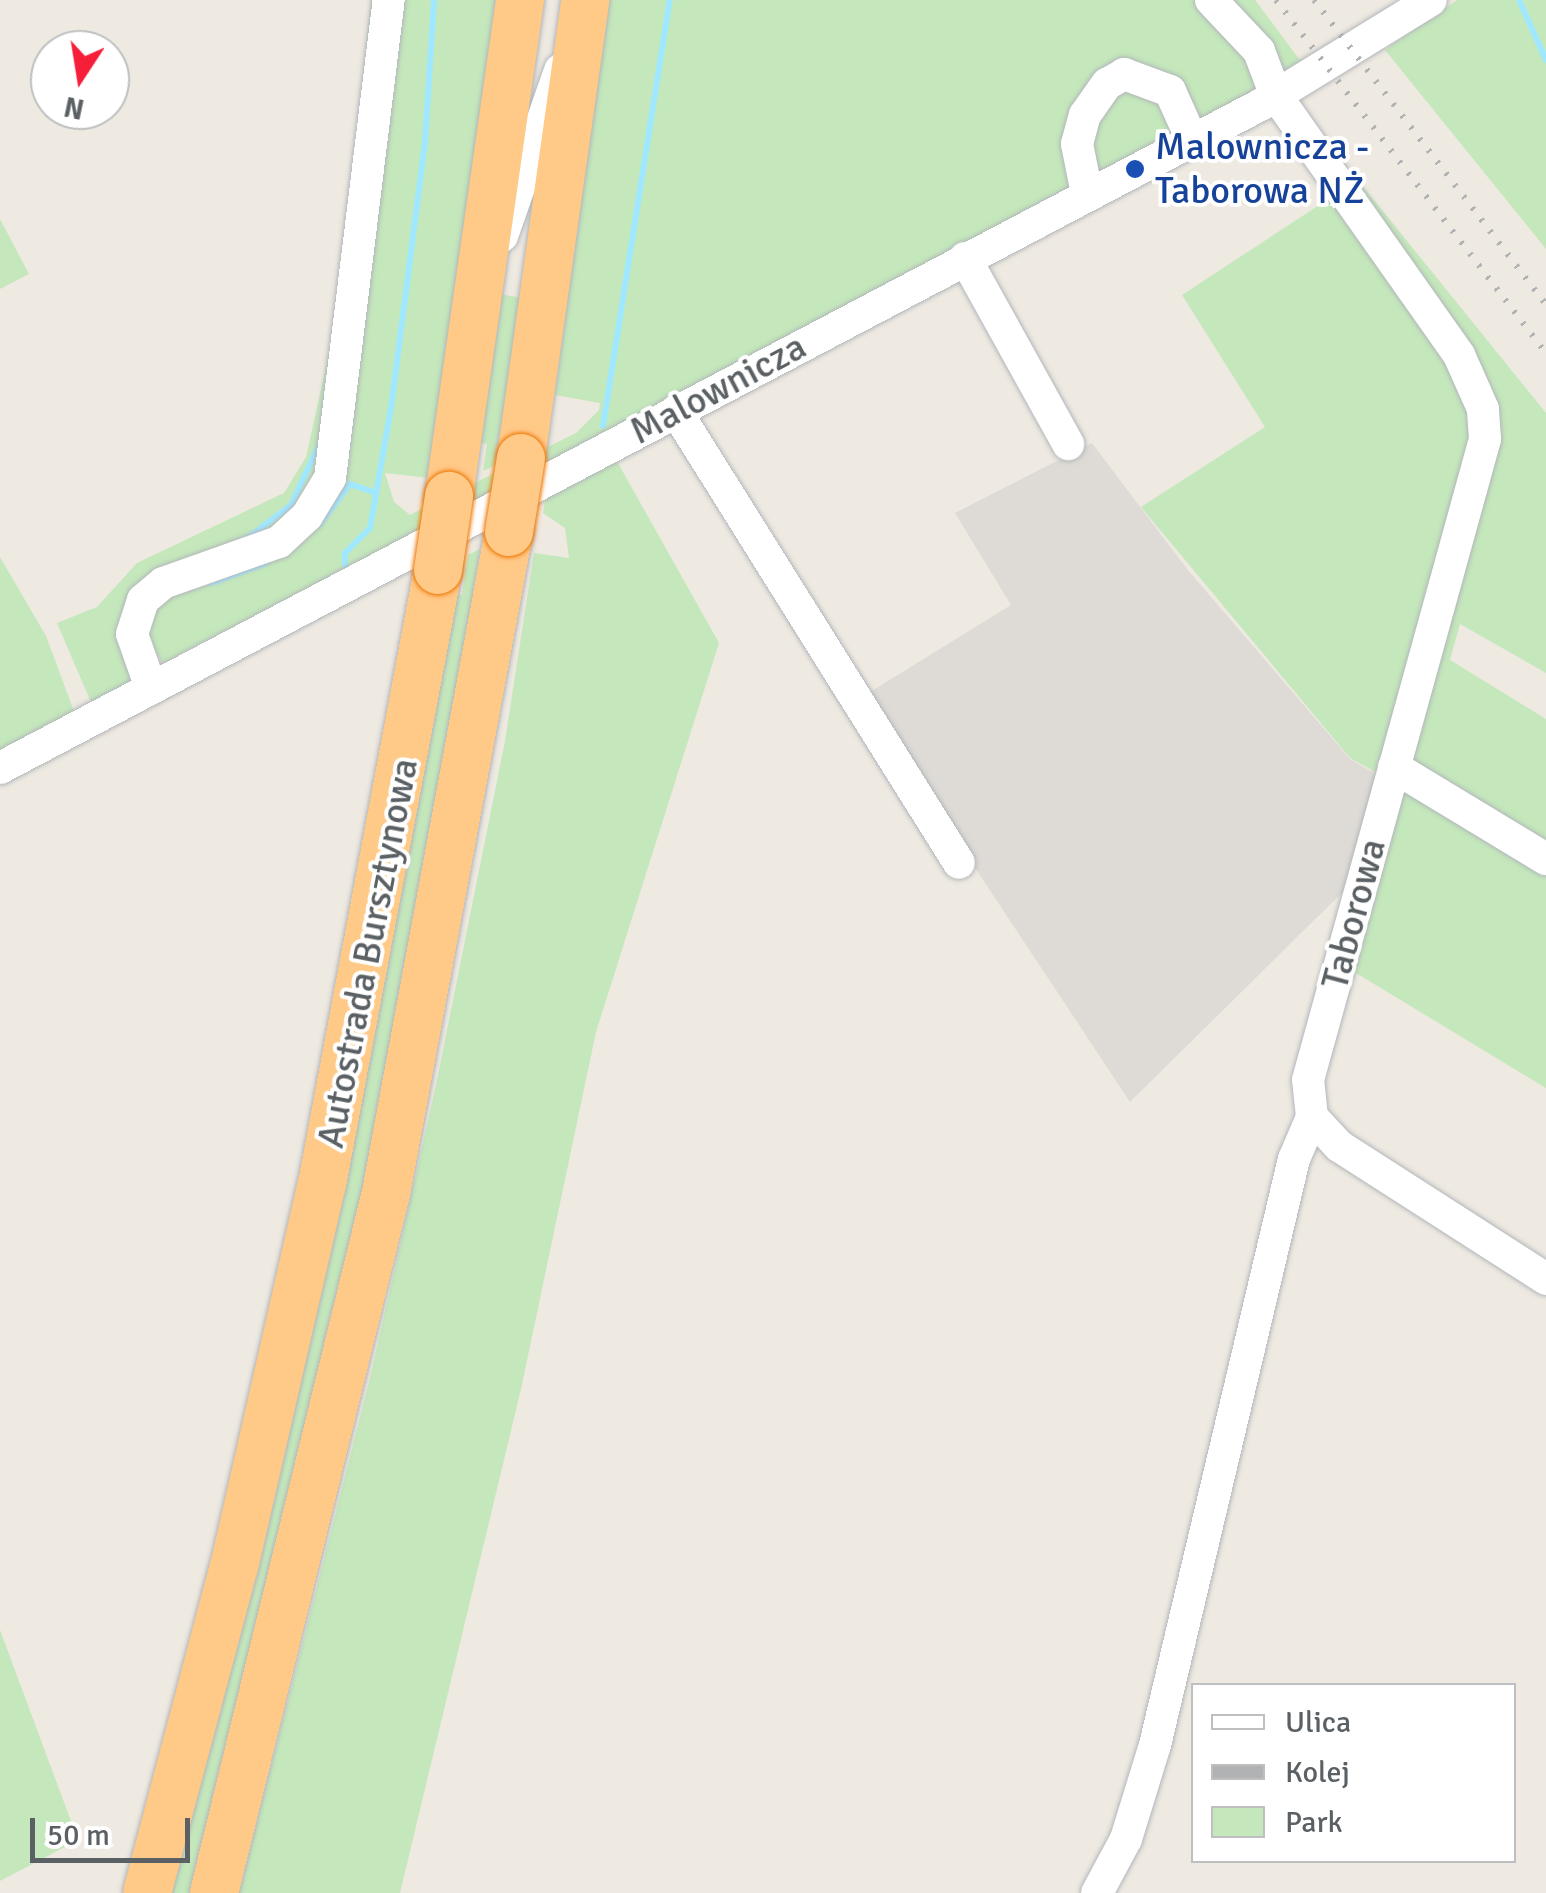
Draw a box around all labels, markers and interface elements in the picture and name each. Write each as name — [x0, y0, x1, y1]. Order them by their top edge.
north arrow — [30, 30, 130, 130]
text: N — [61, 89, 87, 126]
place label: Malownicza - Taborowa NŻ — [1155, 124, 1369, 213]
marker: Malownicza - Taborowa NŻ — [1124, 158, 1146, 180]
street label: Malownicza — [622, 324, 814, 454]
street label: Autostrada Bursztynowa — [308, 754, 428, 1152]
street label: Taborowa — [1312, 834, 1396, 994]
legend — [1191, 1683, 1516, 1863]
text: Ulica — [1285, 1704, 1351, 1741]
text: Kolej — [1285, 1754, 1350, 1791]
scale bar — [35, 1798, 195, 1860]
text: Park — [1285, 1804, 1343, 1841]
text: 50 m — [47, 1817, 110, 1854]

